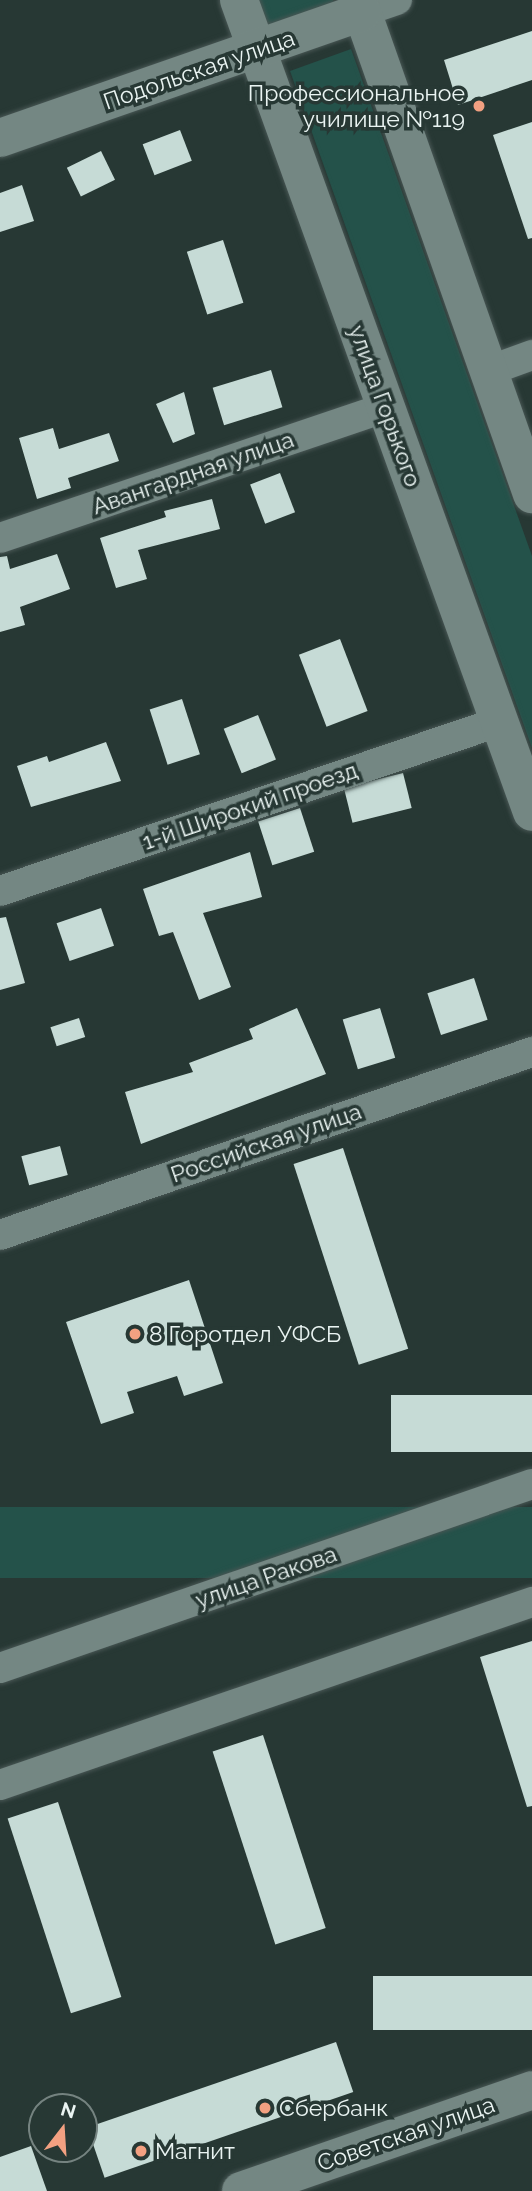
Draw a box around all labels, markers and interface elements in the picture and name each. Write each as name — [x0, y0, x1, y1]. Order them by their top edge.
street label: Подольская улица — [99, 24, 299, 116]
place label: Профессиональное училище №119 — [248, 79, 465, 133]
marker: Профессиональное училище №119 — [471, 98, 487, 114]
street label: улица Горького — [343, 321, 427, 491]
street label: Авангардная улица — [88, 425, 298, 521]
street label: 1-й Широкий проезд — [139, 756, 361, 856]
street label: Российская улица — [167, 1097, 365, 1189]
place label: 8 Горотдел УФСБ — [149, 1320, 341, 1348]
marker: 8 Горотдел УФСБ — [127, 1326, 143, 1342]
street label: улица Ракова — [192, 1540, 340, 1614]
street label: Советская улица — [313, 2091, 499, 2177]
north arrow — [28, 2093, 98, 2163]
place label: Сбербанк — [279, 2094, 388, 2122]
text: N — [58, 2097, 79, 2122]
marker: Сбербанк — [257, 2100, 273, 2116]
place label: Магнит — [155, 2137, 235, 2165]
marker: Магнит — [133, 2143, 149, 2159]

